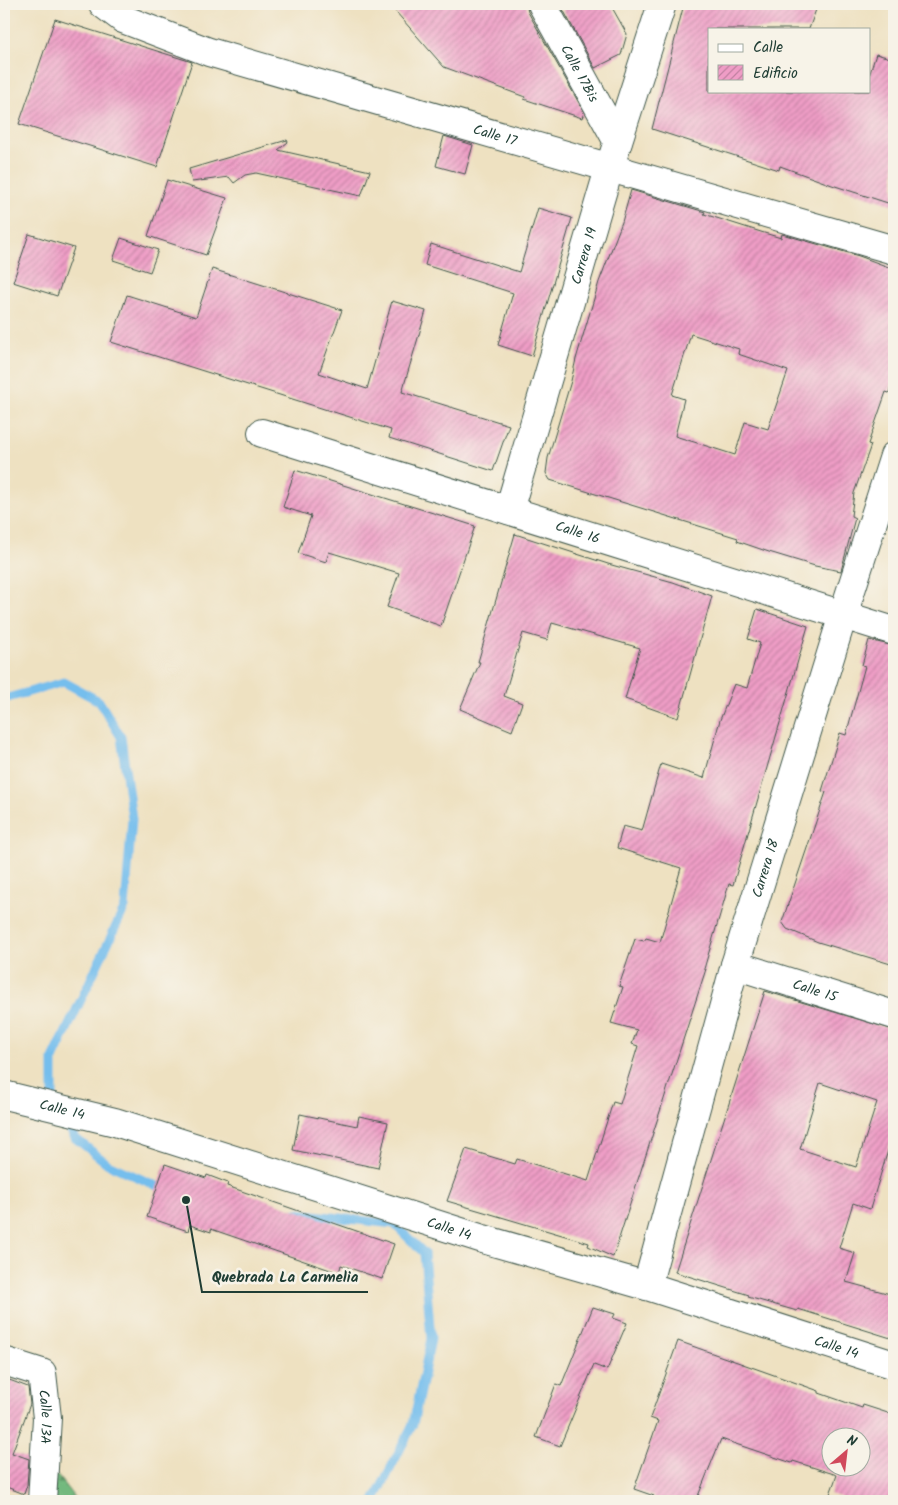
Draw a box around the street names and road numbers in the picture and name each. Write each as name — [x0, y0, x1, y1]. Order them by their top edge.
street label: Calle 17Bis — [554, 41, 604, 107]
street label: Calle 17 — [470, 119, 520, 153]
street label: Carrera 19 — [566, 225, 603, 287]
street label: Calle 16 — [552, 516, 603, 550]
street label: Carrera 18 — [746, 836, 785, 901]
street label: Calle 15 — [790, 974, 841, 1009]
street label: Calle 14 — [37, 1094, 87, 1126]
street label: Calle 14 — [424, 1212, 474, 1247]
street label: Calle 14 — [811, 1330, 862, 1365]
street label: Calle 13A — [32, 1389, 57, 1445]

